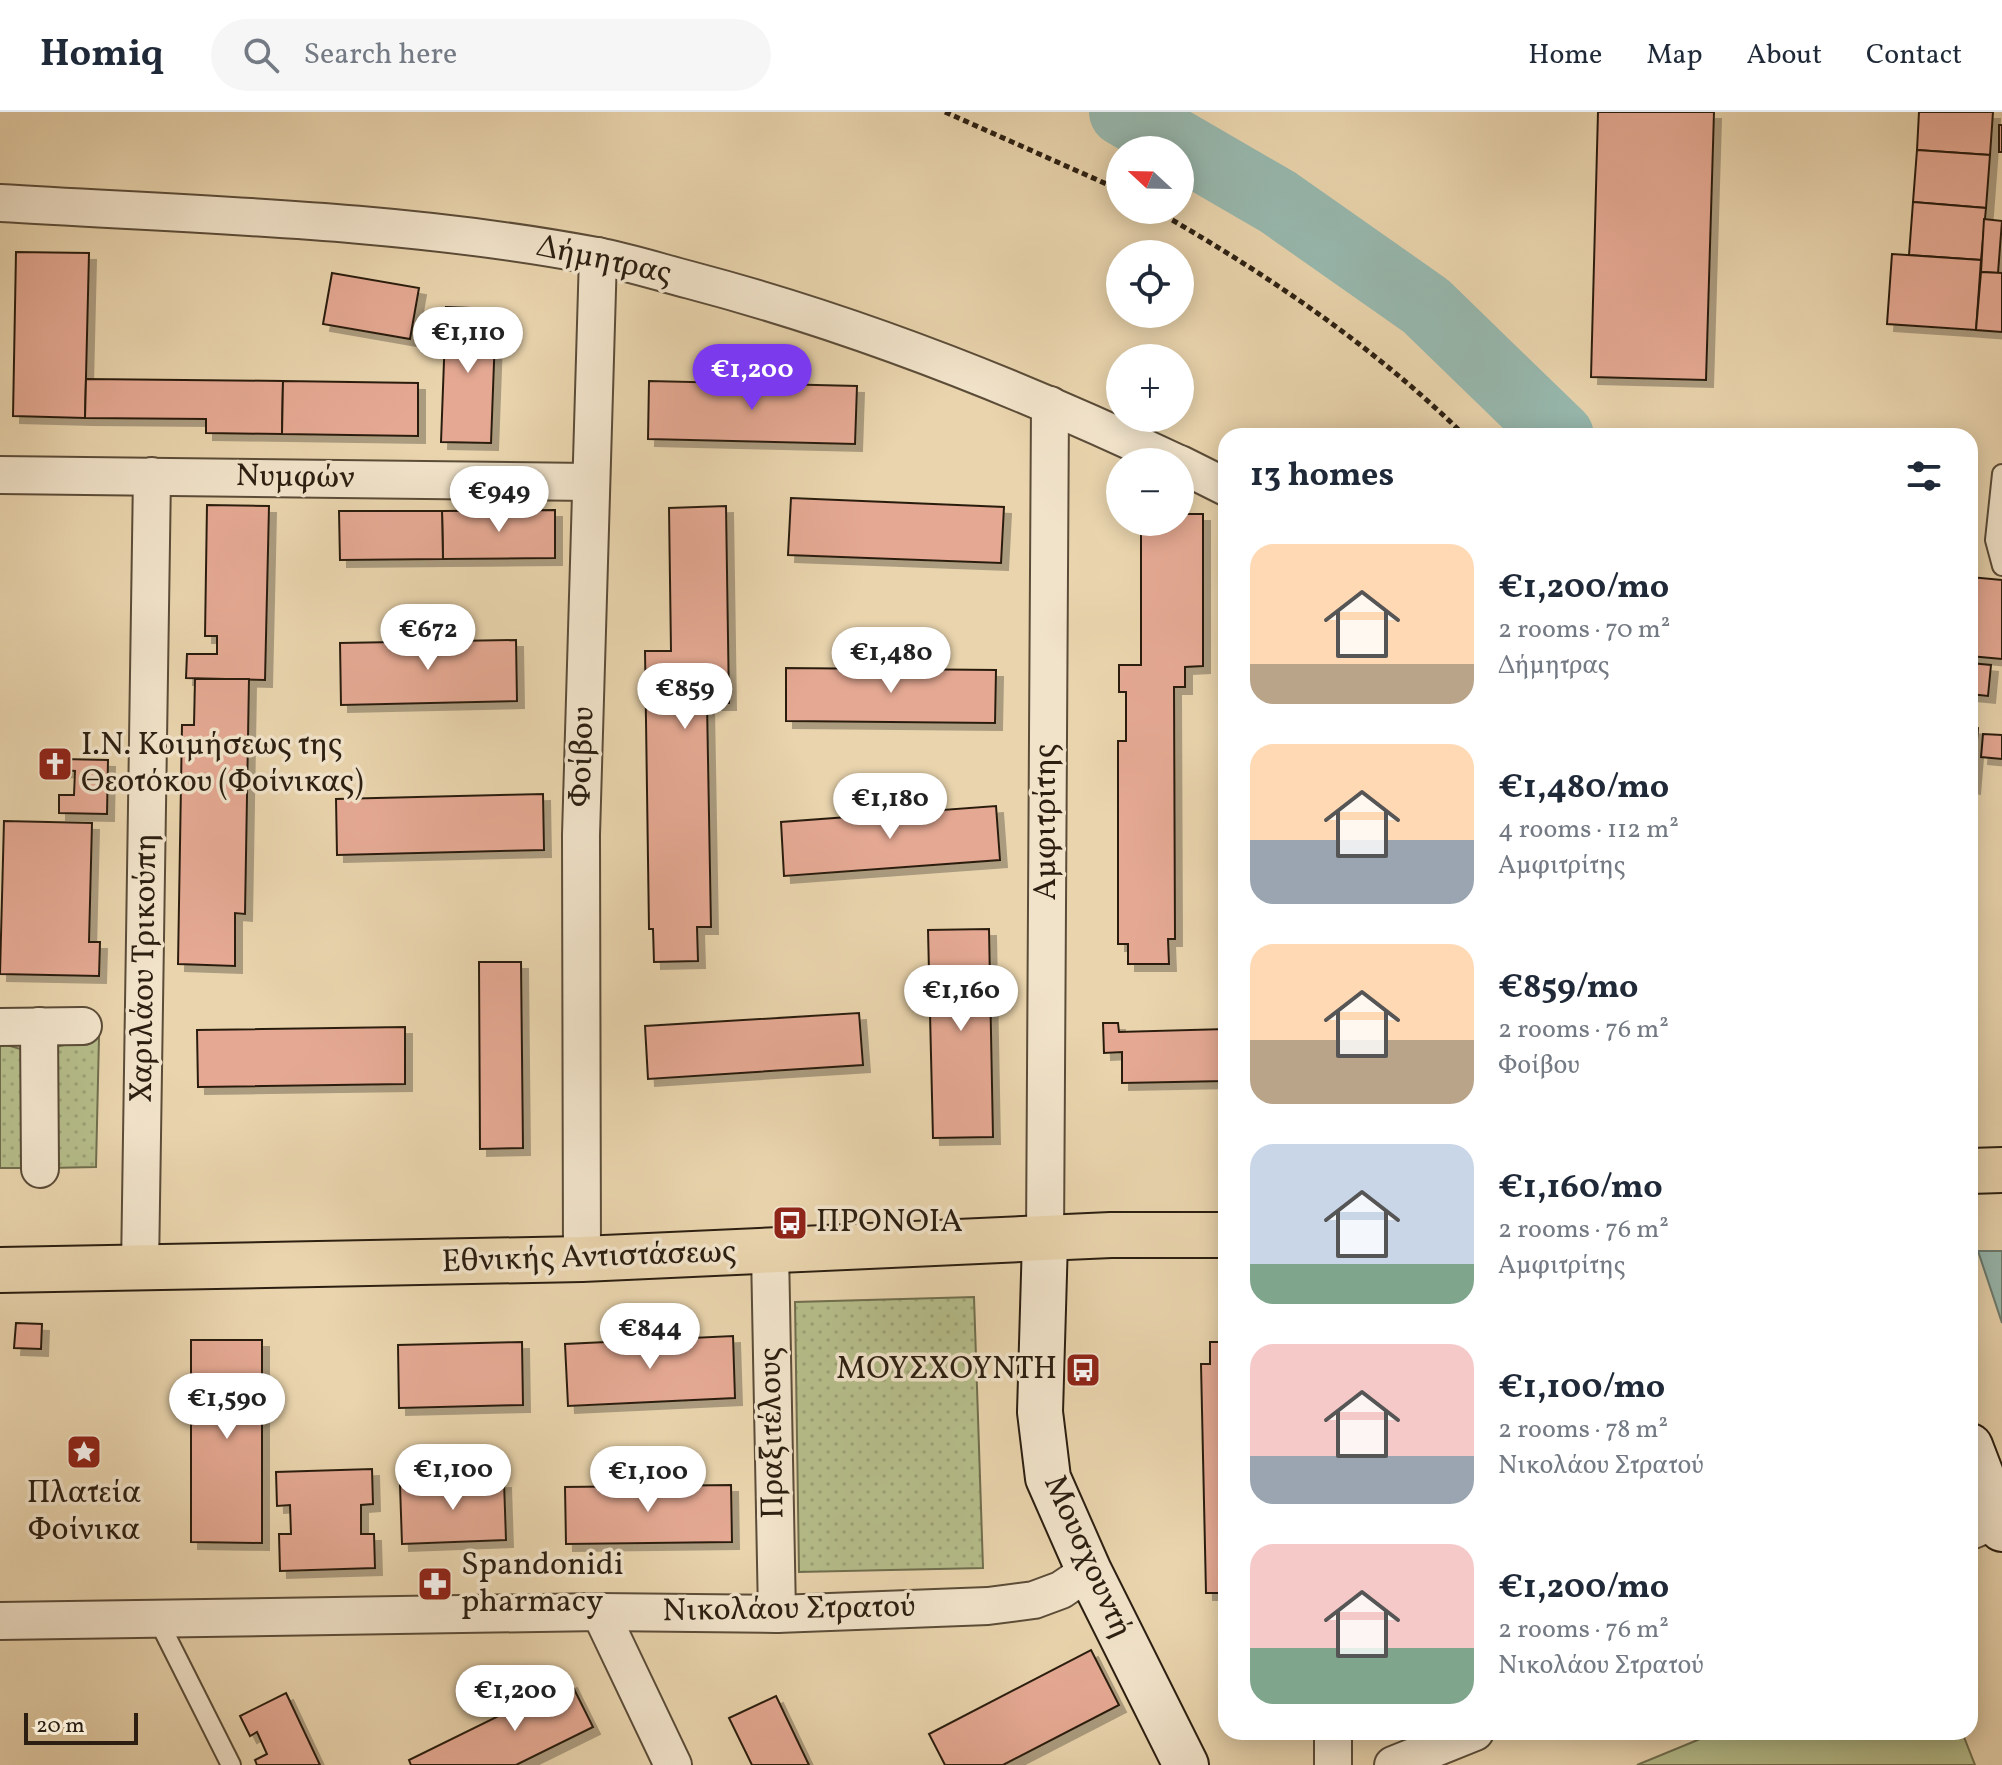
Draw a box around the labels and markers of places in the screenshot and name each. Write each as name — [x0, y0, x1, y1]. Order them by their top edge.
pin: €1,110 — [403, 307, 533, 375]
pin: €1,200 — [687, 344, 817, 412]
pin: €949 — [452, 466, 546, 534]
pin: €672 — [381, 604, 475, 672]
pin: €1,480 — [826, 627, 956, 695]
pin: €859 — [638, 663, 732, 731]
place label: Ι.Ν. Κοιμήσεως της Θεοτόκου (Φοίνικας) — [81, 724, 363, 805]
church icon: Ι.Ν. Κοιμήσεως της Θεοτόκου (Φοίνικας) — [36, 745, 74, 783]
pin: €1,180 — [825, 773, 955, 841]
pin: €1,160 — [896, 965, 1026, 1033]
place label: ΠΡΟΝΟΙΑ — [816, 1201, 963, 1245]
bus stop icon: ΠΡΟΝΟΙΑ — [771, 1204, 809, 1242]
pin: €844 — [603, 1303, 697, 1371]
place label: ΜΟΥΣΧΟΥΝΤΗ — [836, 1348, 1057, 1392]
bus stop icon: ΜΟΥΣΧΟΥΝΤΗ — [1064, 1351, 1102, 1389]
pin: €1,590 — [162, 1373, 292, 1441]
place icon: Πλατεία Φοίνικα — [65, 1433, 103, 1471]
pin: €1,100 — [388, 1444, 518, 1512]
pin: €1,100 — [583, 1446, 713, 1514]
place label: Πλατεία Φοίνικα — [27, 1472, 141, 1553]
place label: Spandonidi pharmacy — [461, 1544, 624, 1625]
pharmacy icon: Spandonidi pharmacy — [416, 1565, 454, 1603]
pin: €1,200 — [450, 1665, 580, 1733]

